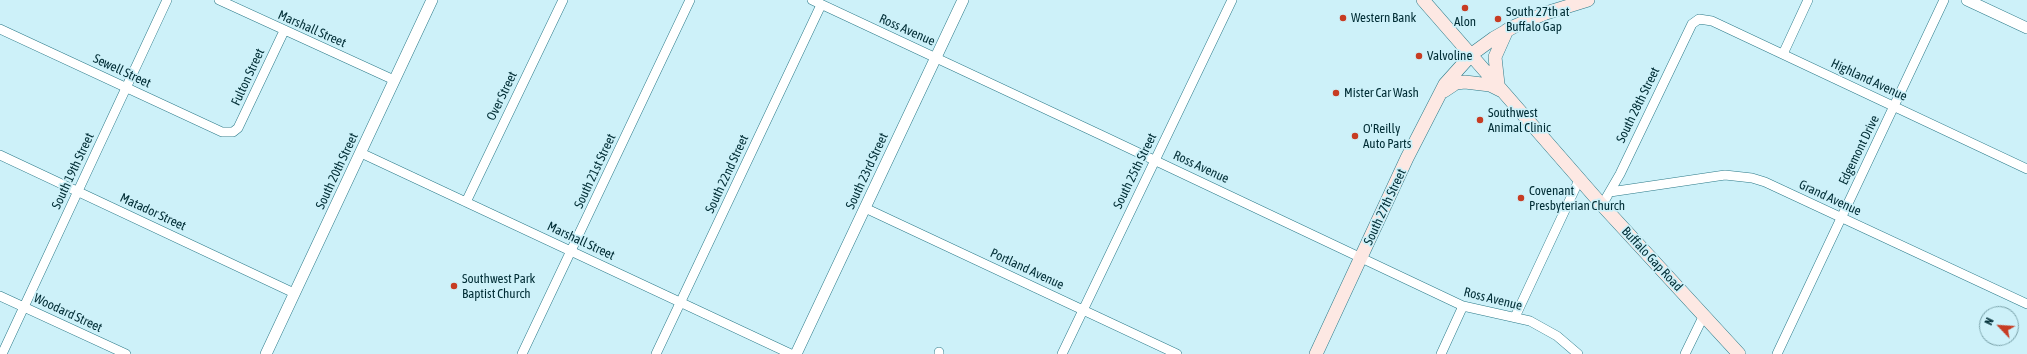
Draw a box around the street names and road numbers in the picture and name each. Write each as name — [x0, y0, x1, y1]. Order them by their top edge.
street label: Marshall Street — [276, 7, 348, 51]
street label: Ross Avenue — [877, 11, 937, 49]
street label: Fulton Street — [228, 46, 268, 108]
street label: Sewell Street — [91, 51, 153, 91]
street label: Highland Avenue — [1828, 56, 1910, 104]
street label: South 28th Street — [1613, 65, 1663, 145]
street label: Over Street — [483, 69, 521, 123]
street label: Edgemont Drive — [1835, 113, 1883, 187]
street label: South 19th Street — [49, 130, 97, 212]
street label: South 20th Street — [313, 130, 361, 212]
street label: South 23rd Street — [843, 130, 891, 212]
street label: South 21st Street — [571, 131, 619, 211]
street label: South 25th Street — [1110, 131, 1160, 211]
street label: South 22nd Street — [702, 132, 752, 216]
street label: Ross Avenue — [1171, 147, 1231, 187]
street label: South 27th Street — [1361, 166, 1409, 248]
street label: Grand Avenue — [1796, 177, 1864, 219]
street label: Matador Street — [118, 190, 188, 234]
street label: Marshall Street — [545, 219, 617, 263]
street label: Buffalo Gap Road — [1618, 224, 1686, 294]
street label: Portland Avenue — [988, 245, 1066, 293]
street label: Ross Avenue — [1462, 284, 1524, 314]
street label: Woodard Street — [31, 290, 105, 336]

